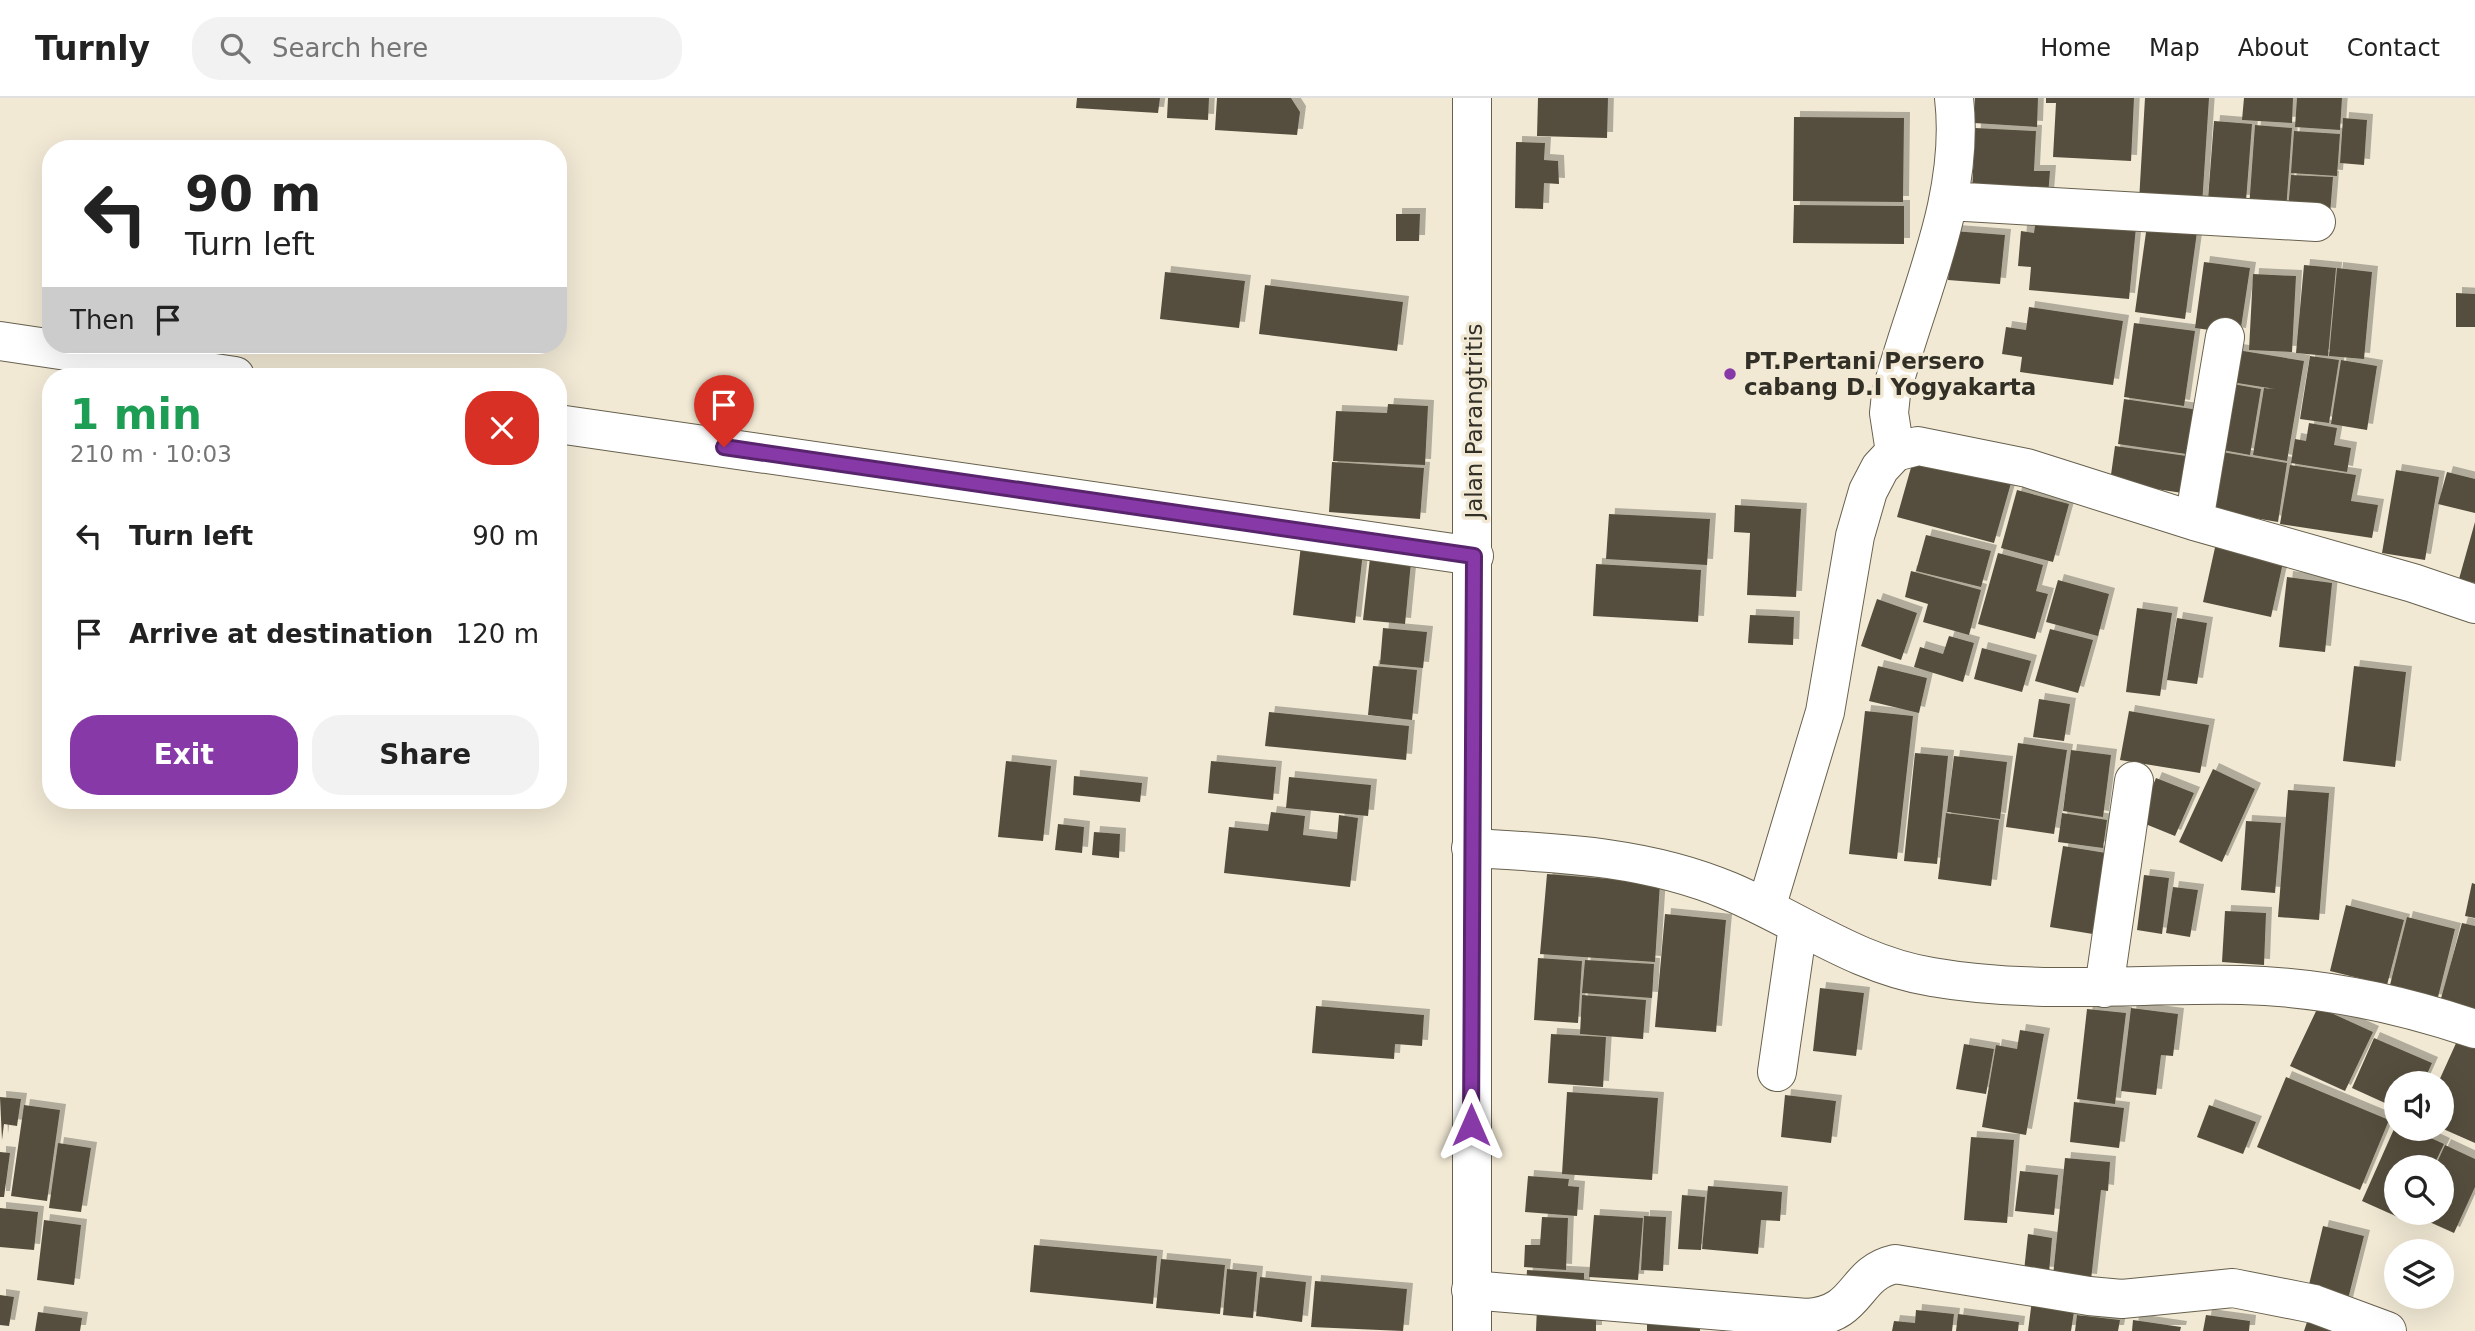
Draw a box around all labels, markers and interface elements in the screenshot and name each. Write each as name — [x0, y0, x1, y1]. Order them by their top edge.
search box — [192, 17, 682, 80]
text: Turnly — [35, 29, 150, 68]
icon: search — [216, 29, 254, 67]
text: Search here — [272, 33, 428, 63]
text: Home — [2040, 34, 2111, 62]
text: Map — [2149, 34, 2200, 62]
text: About — [2238, 34, 2309, 62]
text: Contact — [2347, 34, 2440, 62]
text: 90 m — [185, 166, 321, 223]
icon: left — [70, 168, 161, 259]
text: Turn left — [185, 225, 315, 263]
icon: arrive — [149, 301, 187, 339]
text: Then — [70, 305, 135, 335]
street label: Jalan Parangtritis — [1461, 323, 1487, 521]
place label: PT.Pertani Persero cabang D.I Yogyakarta — [1744, 348, 2036, 400]
marker: PT.Pertani Persero cabang D.I Yogyakarta — [1722, 366, 1738, 382]
pin — [694, 375, 754, 447]
icon: arrive — [705, 386, 743, 424]
text: 1 min — [70, 390, 202, 439]
button: close — [465, 391, 539, 465]
text: 210 m · 10:03 — [70, 441, 232, 467]
icon: left — [70, 517, 108, 555]
text: Turn left — [129, 521, 253, 551]
text: 90 m — [472, 521, 539, 551]
icon: arrive — [70, 615, 108, 653]
text: Arrive at destination — [129, 619, 433, 649]
text: 120 m — [456, 619, 539, 649]
button: Exit — [70, 715, 298, 795]
button: Share — [312, 715, 539, 795]
map controls — [2384, 1071, 2454, 1309]
button: sound — [2384, 1071, 2454, 1141]
position arrow — [1434, 1088, 1508, 1162]
button: search — [2384, 1155, 2454, 1225]
button: layers — [2384, 1239, 2454, 1309]

